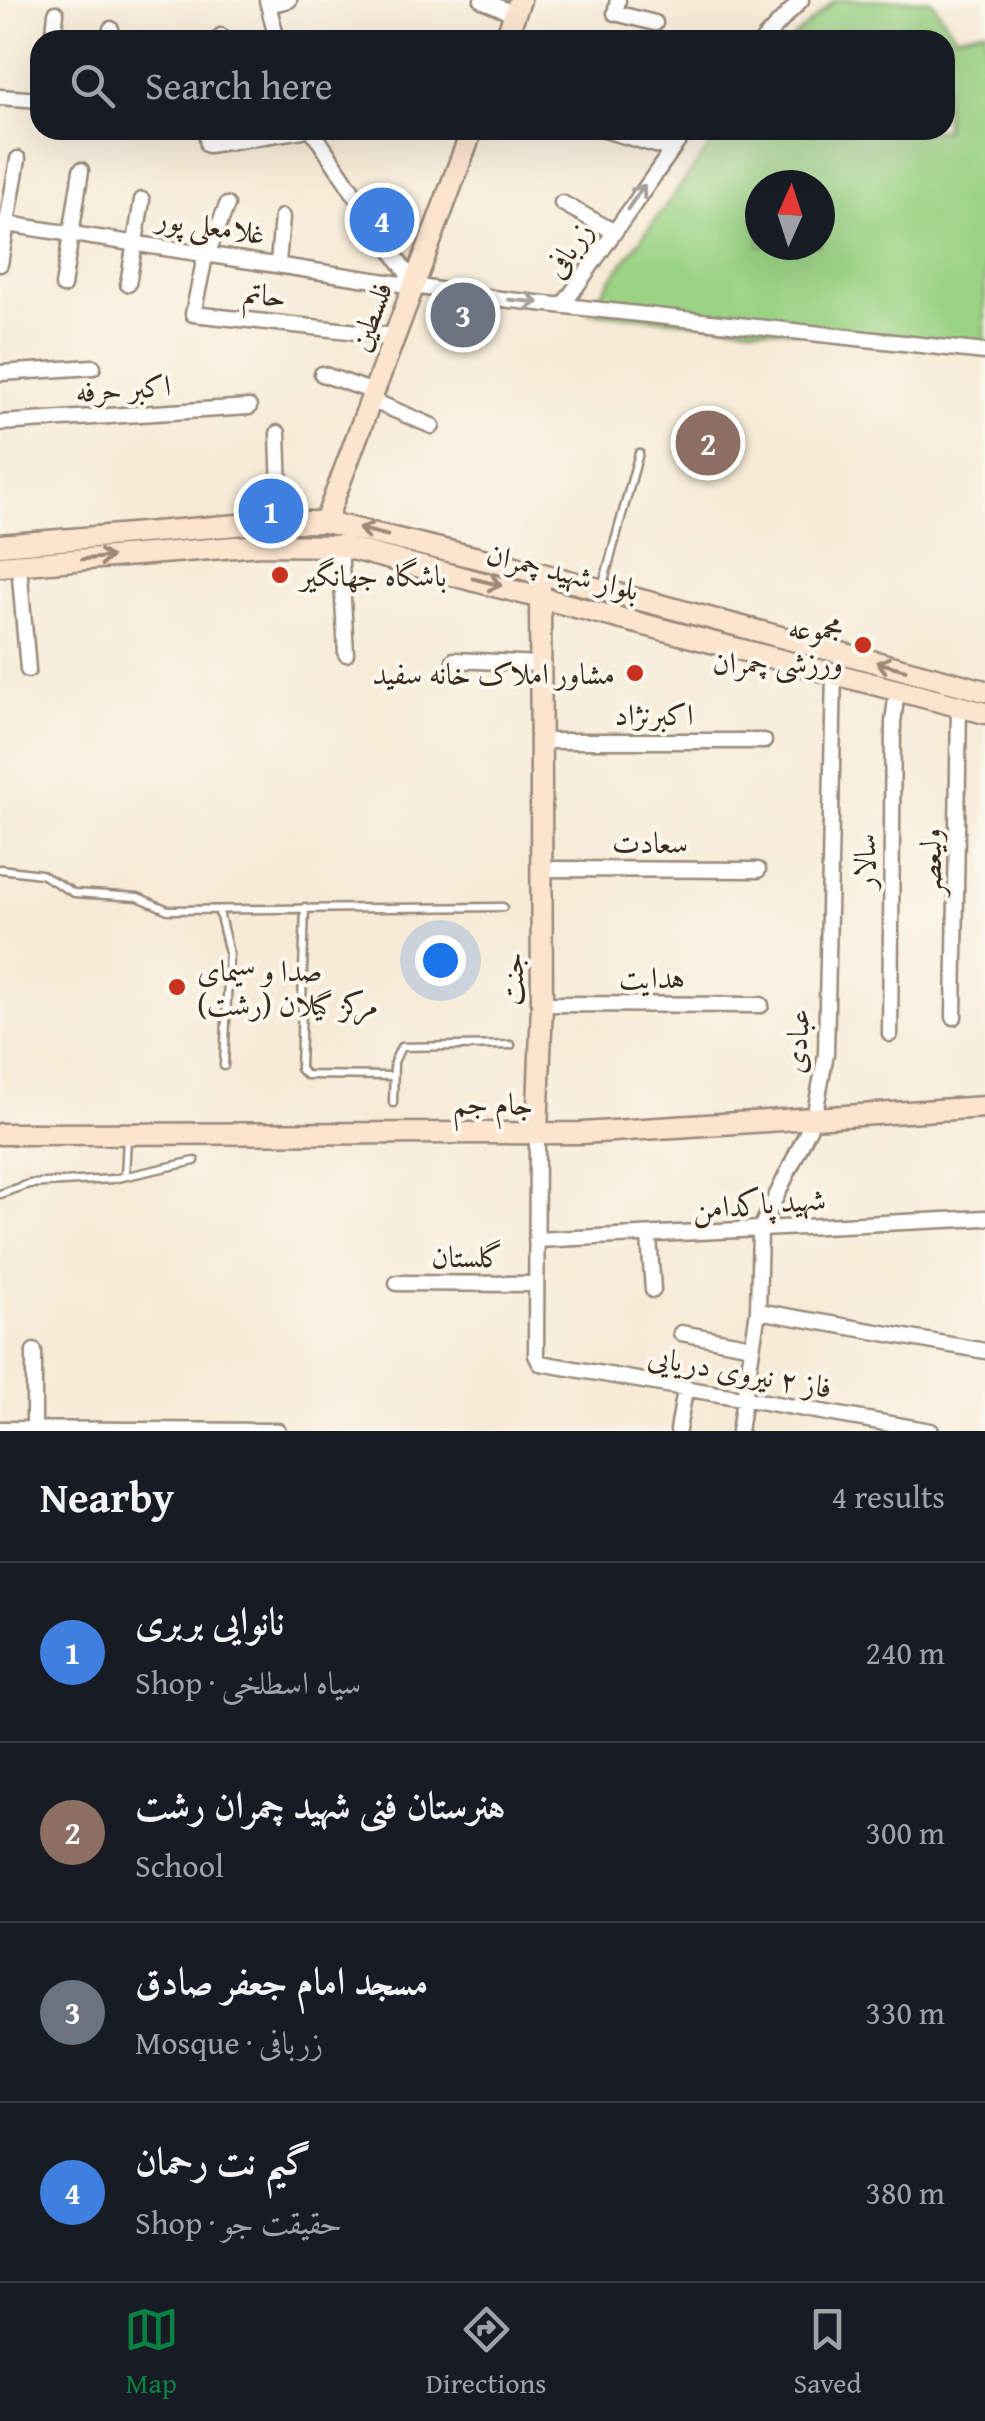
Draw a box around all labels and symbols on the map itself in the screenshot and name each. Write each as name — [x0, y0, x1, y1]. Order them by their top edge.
north arrow — [745, 170, 835, 260]
pin: 4 — [350, 182, 414, 258]
one-way arrow — [625, 184, 646, 212]
street label: غلامعلی پور — [150, 194, 269, 256]
street label: زربافی — [533, 212, 603, 286]
street label: حاتم — [241, 270, 289, 323]
street label: فلسطین — [337, 275, 403, 357]
pin: 3 — [430, 278, 496, 352]
one-way arrow — [507, 291, 539, 310]
street label: اکبر حرفه — [74, 363, 172, 413]
pin: 2 — [676, 406, 740, 480]
pin: 1 — [238, 474, 304, 548]
one-way arrow — [358, 522, 390, 540]
street label: بلوار شهید چمران — [482, 531, 644, 611]
one-way arrow — [81, 549, 113, 568]
place label: باشگاه جهانگیر — [297, 553, 447, 597]
marker: باشگاه جهانگیر — [269, 564, 291, 586]
one-way arrow — [471, 574, 502, 593]
place label: مجموعه ورزشی چمران — [712, 606, 843, 684]
marker: مجموعه ورزشی چمران — [852, 634, 874, 656]
place label: مشاور املاک خانه سفید — [372, 651, 615, 695]
one-way arrow — [876, 655, 907, 674]
marker: مشاور املاک خانه سفید — [624, 662, 646, 684]
street label: اکبرنژاد — [614, 692, 694, 736]
street label: سعادت — [612, 820, 688, 864]
street label: ولیعصر — [908, 828, 952, 899]
street label: سالار — [841, 833, 886, 892]
your location — [415, 935, 466, 986]
place label: صدا و سیمای مرکز گیلان (رشت) — [197, 948, 378, 1026]
street label: جنت — [490, 952, 534, 1006]
street label: هدایت — [619, 955, 685, 999]
marker: صدا و سیمای مرکز گیلان (رشت) — [166, 976, 188, 998]
street label: عبادی — [771, 1007, 821, 1075]
street label: جام جم — [453, 1081, 533, 1132]
street label: شهید پاکدامن — [691, 1176, 827, 1230]
street label: گلستان — [431, 1234, 503, 1278]
street label: فاز ۲ نیروی دریایی — [645, 1333, 835, 1409]

